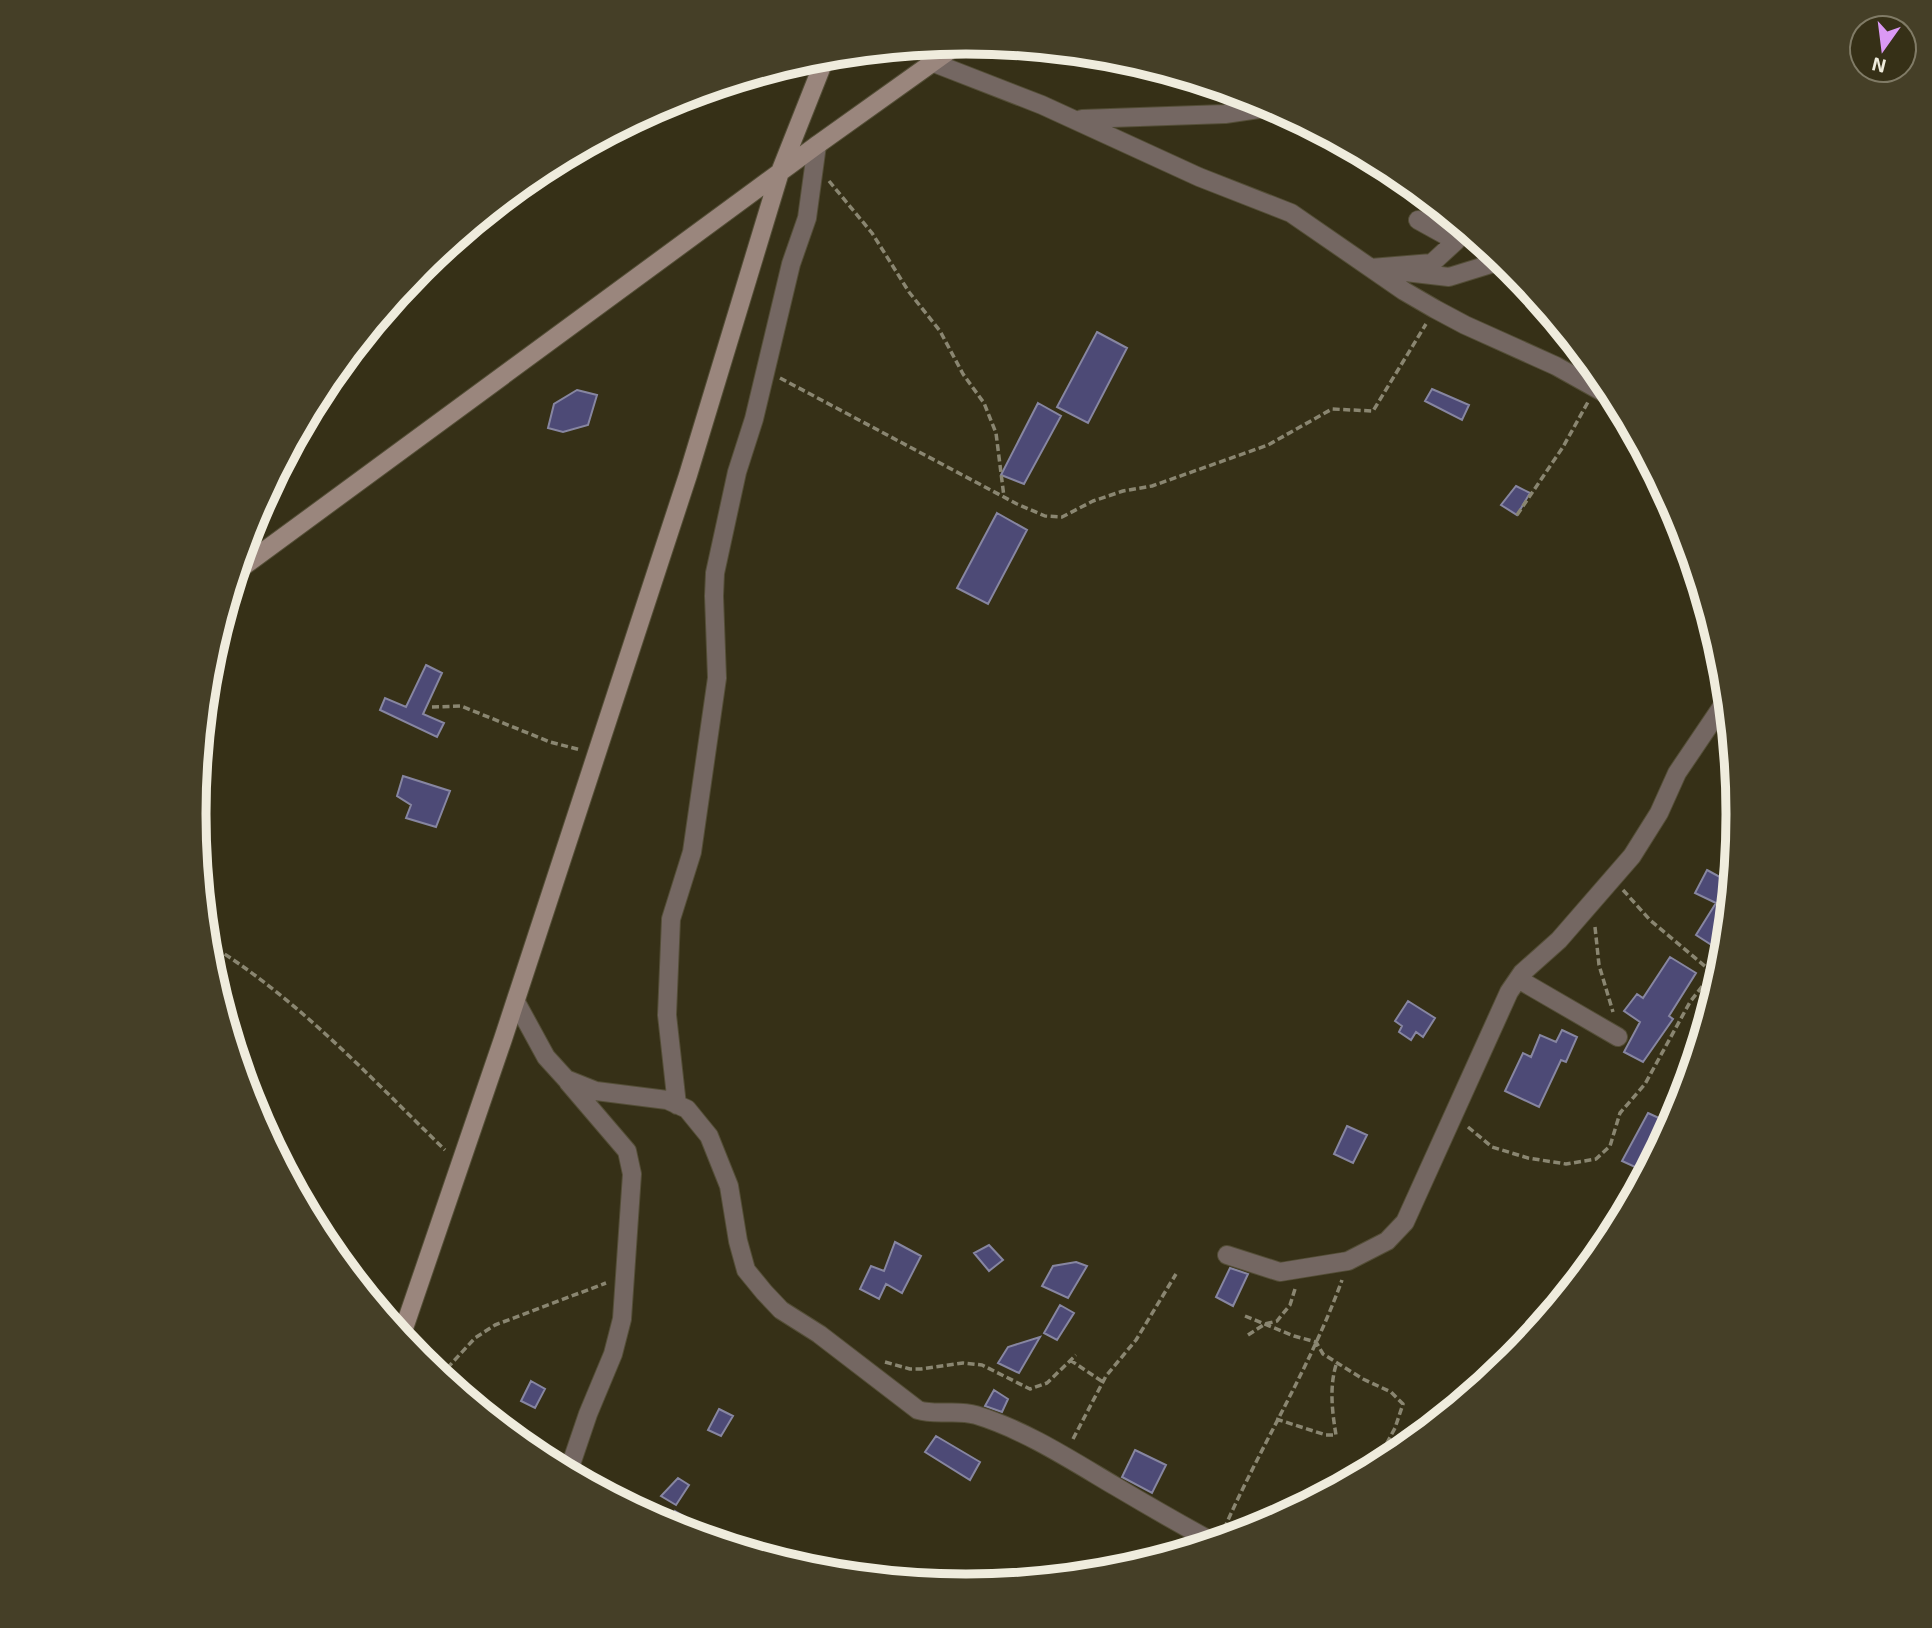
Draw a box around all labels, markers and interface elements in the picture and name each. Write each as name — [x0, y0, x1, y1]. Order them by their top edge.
north arrow — [1848, 14, 1918, 84]
text: N — [1869, 53, 1888, 79]

